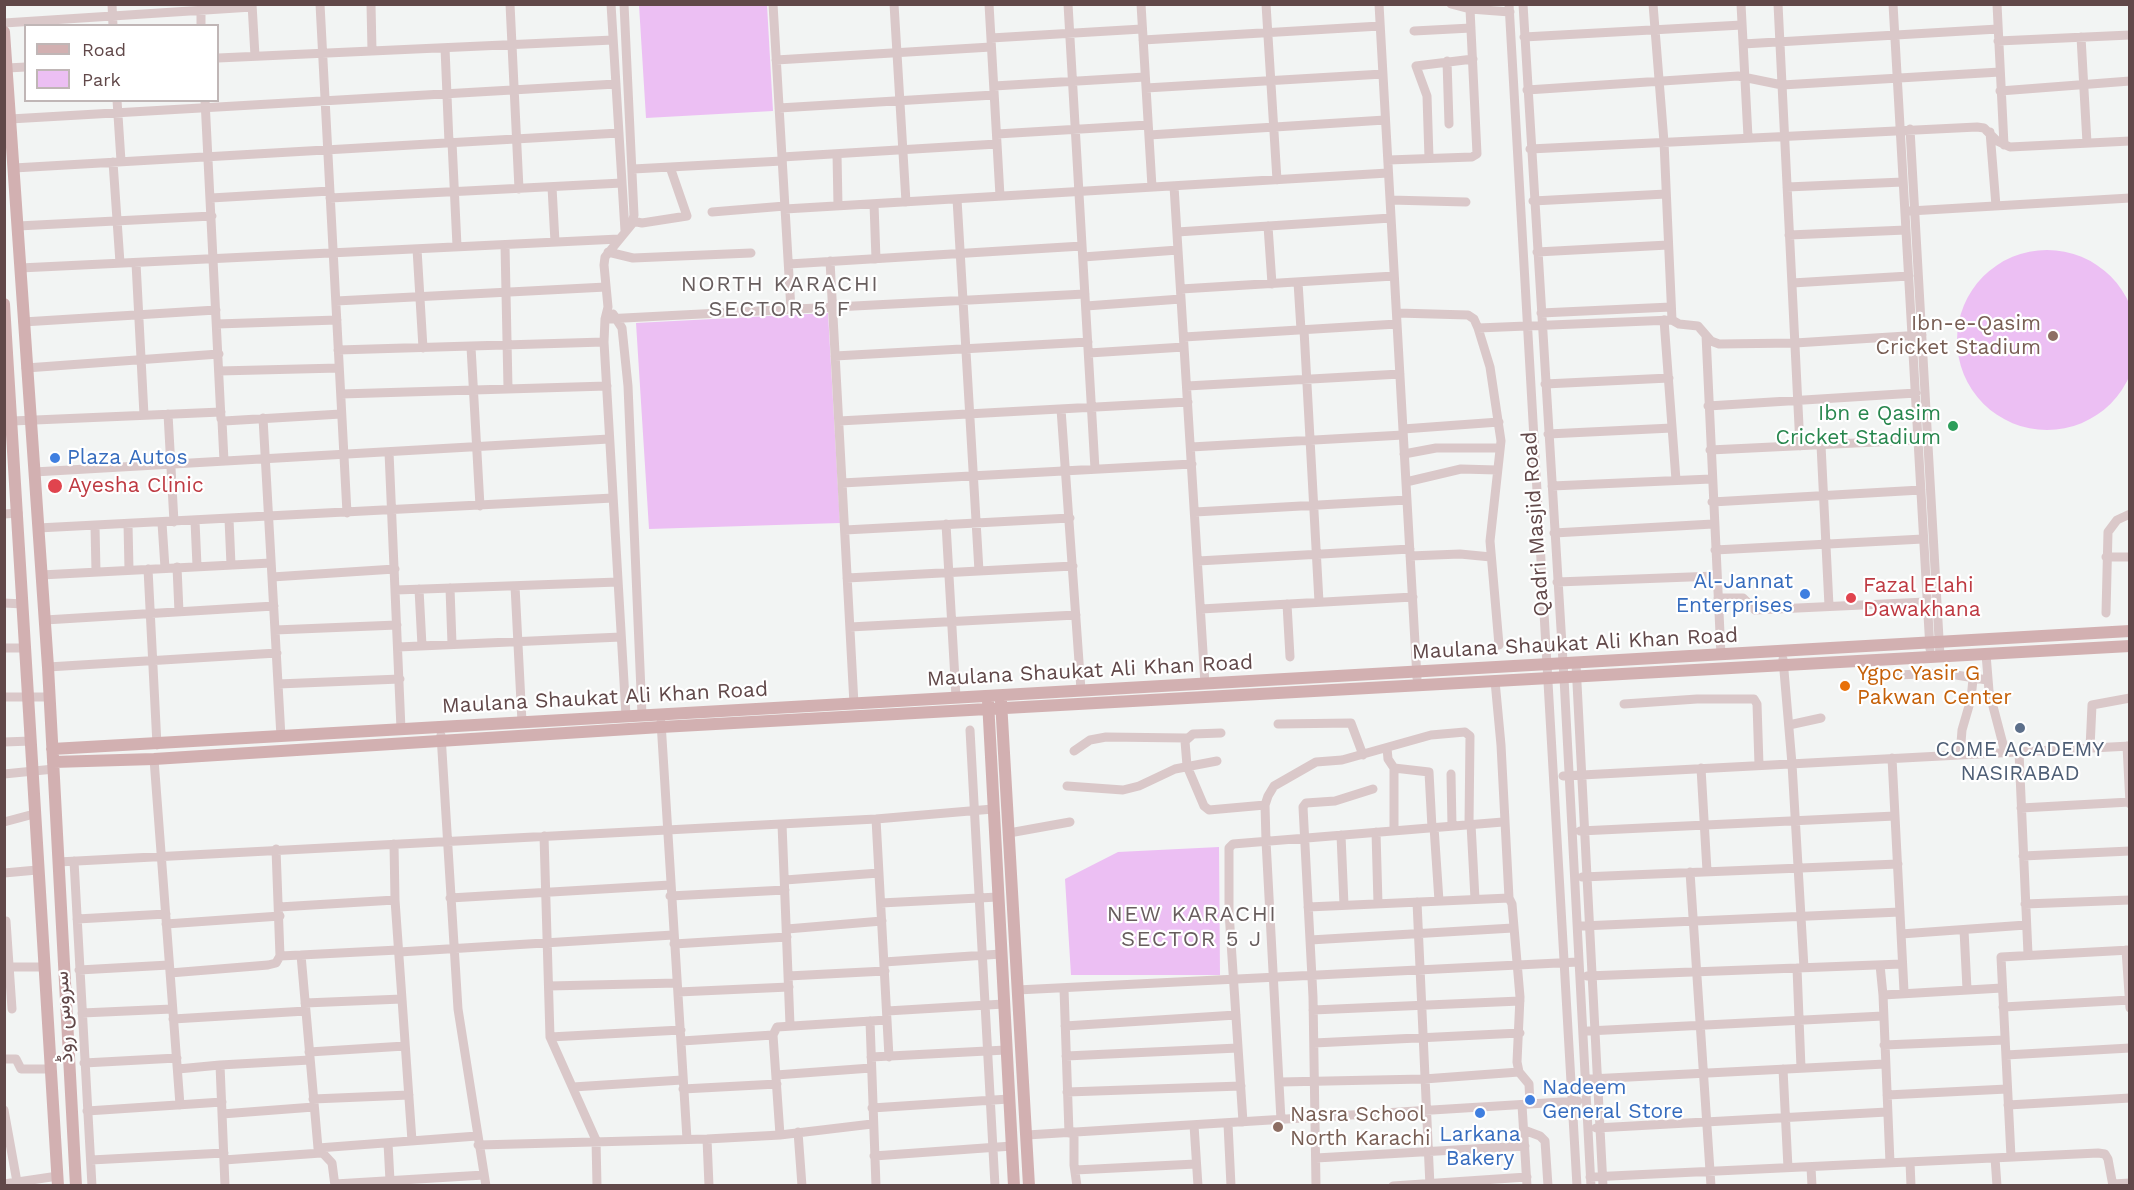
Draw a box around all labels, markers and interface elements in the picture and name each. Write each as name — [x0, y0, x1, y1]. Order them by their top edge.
legend — [24, 24, 219, 102]
text: Road — [82, 39, 126, 60]
text: Park — [82, 69, 121, 90]
district label: NORTH KARACHI SECTOR 5 F — [681, 272, 879, 324]
place label: Ibn-e-Qasim Cricket Stadium — [1876, 311, 2041, 361]
marker: Ibn-e-Qasim Cricket Stadium — [2046, 329, 2060, 343]
place label: Ibn e Qasim Cricket Stadium — [1776, 401, 1941, 451]
marker: Ibn e Qasim Cricket Stadium — [1946, 419, 1960, 433]
street label: Qadri Masjid Road — [1517, 431, 1555, 617]
place label: Plaza Autos — [67, 445, 187, 471]
marker: Plaza Autos — [48, 451, 62, 465]
place label: Ayesha Clinic — [68, 473, 204, 499]
marker: Ayesha Clinic — [46, 477, 64, 495]
place label: Al-Jannat Enterprises — [1676, 569, 1793, 619]
place label: Fazal Elahi Dawakhana — [1863, 573, 1981, 623]
marker: Al-Jannat Enterprises — [1798, 587, 1812, 601]
marker: Fazal Elahi Dawakhana — [1844, 591, 1858, 605]
street label: Maulana Shaukat Ali Khan Road — [1411, 623, 1739, 665]
street label: Maulana Shaukat Ali Khan Road — [926, 650, 1254, 692]
place label: Ygpc Yasir G Pakwan Center — [1857, 661, 2012, 711]
street label: Maulana Shaukat Ali Khan Road — [441, 677, 769, 719]
marker: Ygpc Yasir G Pakwan Center — [1838, 679, 1852, 693]
marker: COME ACADEMY NASIRABAD — [2013, 721, 2027, 735]
place label: COME ACADEMY NASIRABAD — [1936, 737, 2104, 787]
district label: NEW KARACHI SECTOR 5 J — [1107, 902, 1277, 954]
street label: سروس روڈ — [49, 970, 79, 1064]
place label: Nadeem General Store — [1542, 1075, 1683, 1125]
marker: Nadeem General Store — [1523, 1093, 1537, 1107]
place label: Nasra School North Karachi — [1290, 1102, 1431, 1152]
marker: Larkana Bakery — [1473, 1106, 1487, 1120]
marker: Nasra School North Karachi — [1271, 1120, 1285, 1134]
place label: Larkana Bakery — [1439, 1122, 1521, 1172]

